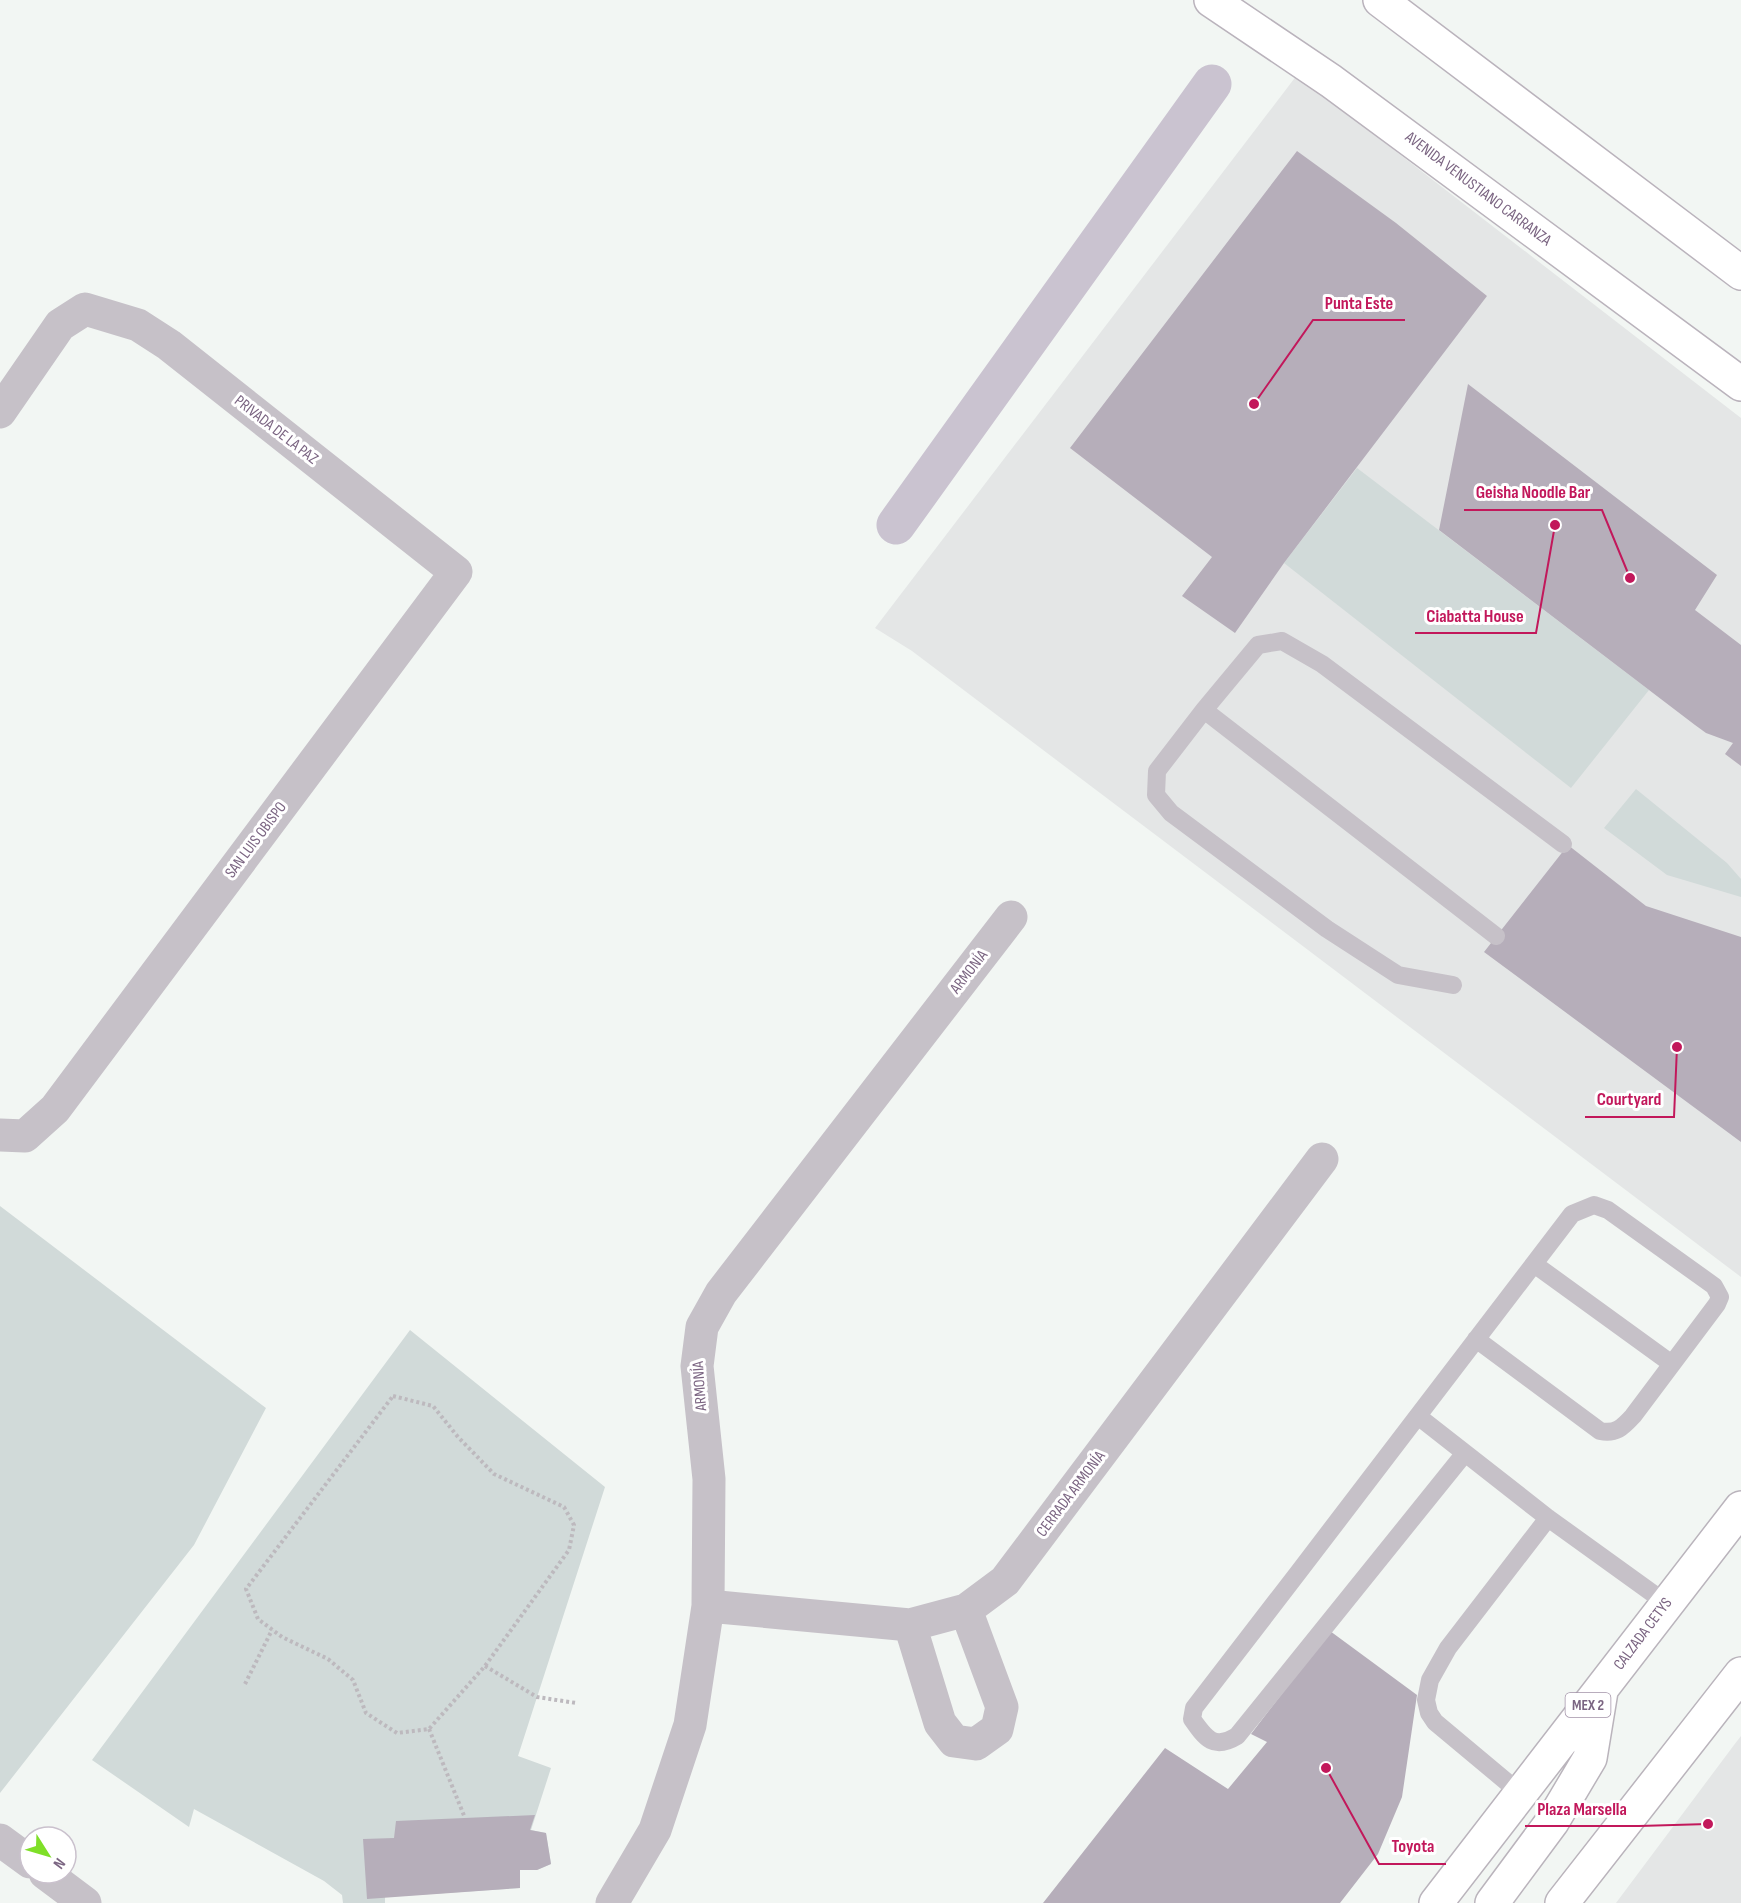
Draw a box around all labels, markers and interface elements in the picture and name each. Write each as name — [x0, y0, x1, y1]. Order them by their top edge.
street label: AVENIDA VENUSTIANO CARRANZA — [1400, 127, 1555, 250]
callout: Punta Este — [1313, 284, 1405, 320]
text: Punta Este — [1325, 293, 1393, 314]
street label: PRIVADA DE LA PAZ — [231, 392, 322, 469]
callout: Geisha Noodle Bar — [1464, 474, 1602, 510]
text: Geisha Noodle Bar — [1476, 482, 1591, 503]
callout: Ciabatta House — [1415, 597, 1536, 633]
text: Ciabatta House — [1426, 606, 1524, 627]
street label: SAN LUIS OBISPO — [221, 798, 291, 882]
street label: ARMONÍA — [946, 946, 992, 998]
callout: Courtyard — [1585, 1081, 1674, 1117]
text: Courtyard — [1597, 1089, 1661, 1110]
street label: ARMONÍA — [689, 1360, 711, 1413]
street label: CERRADA ARMONÍA — [1032, 1447, 1110, 1541]
street label: CALZADA CETYS — [1610, 1594, 1676, 1674]
road number: MEX 2 — [1566, 1693, 1610, 1717]
callout: Plaza Marsella — [1525, 1790, 1639, 1826]
text: Plaza Marsella — [1537, 1799, 1627, 1820]
north arrow — [18, 1825, 78, 1885]
callout: Toyota — [1379, 1828, 1446, 1864]
text: Toyota — [1392, 1836, 1434, 1857]
text: N — [49, 1854, 69, 1872]

